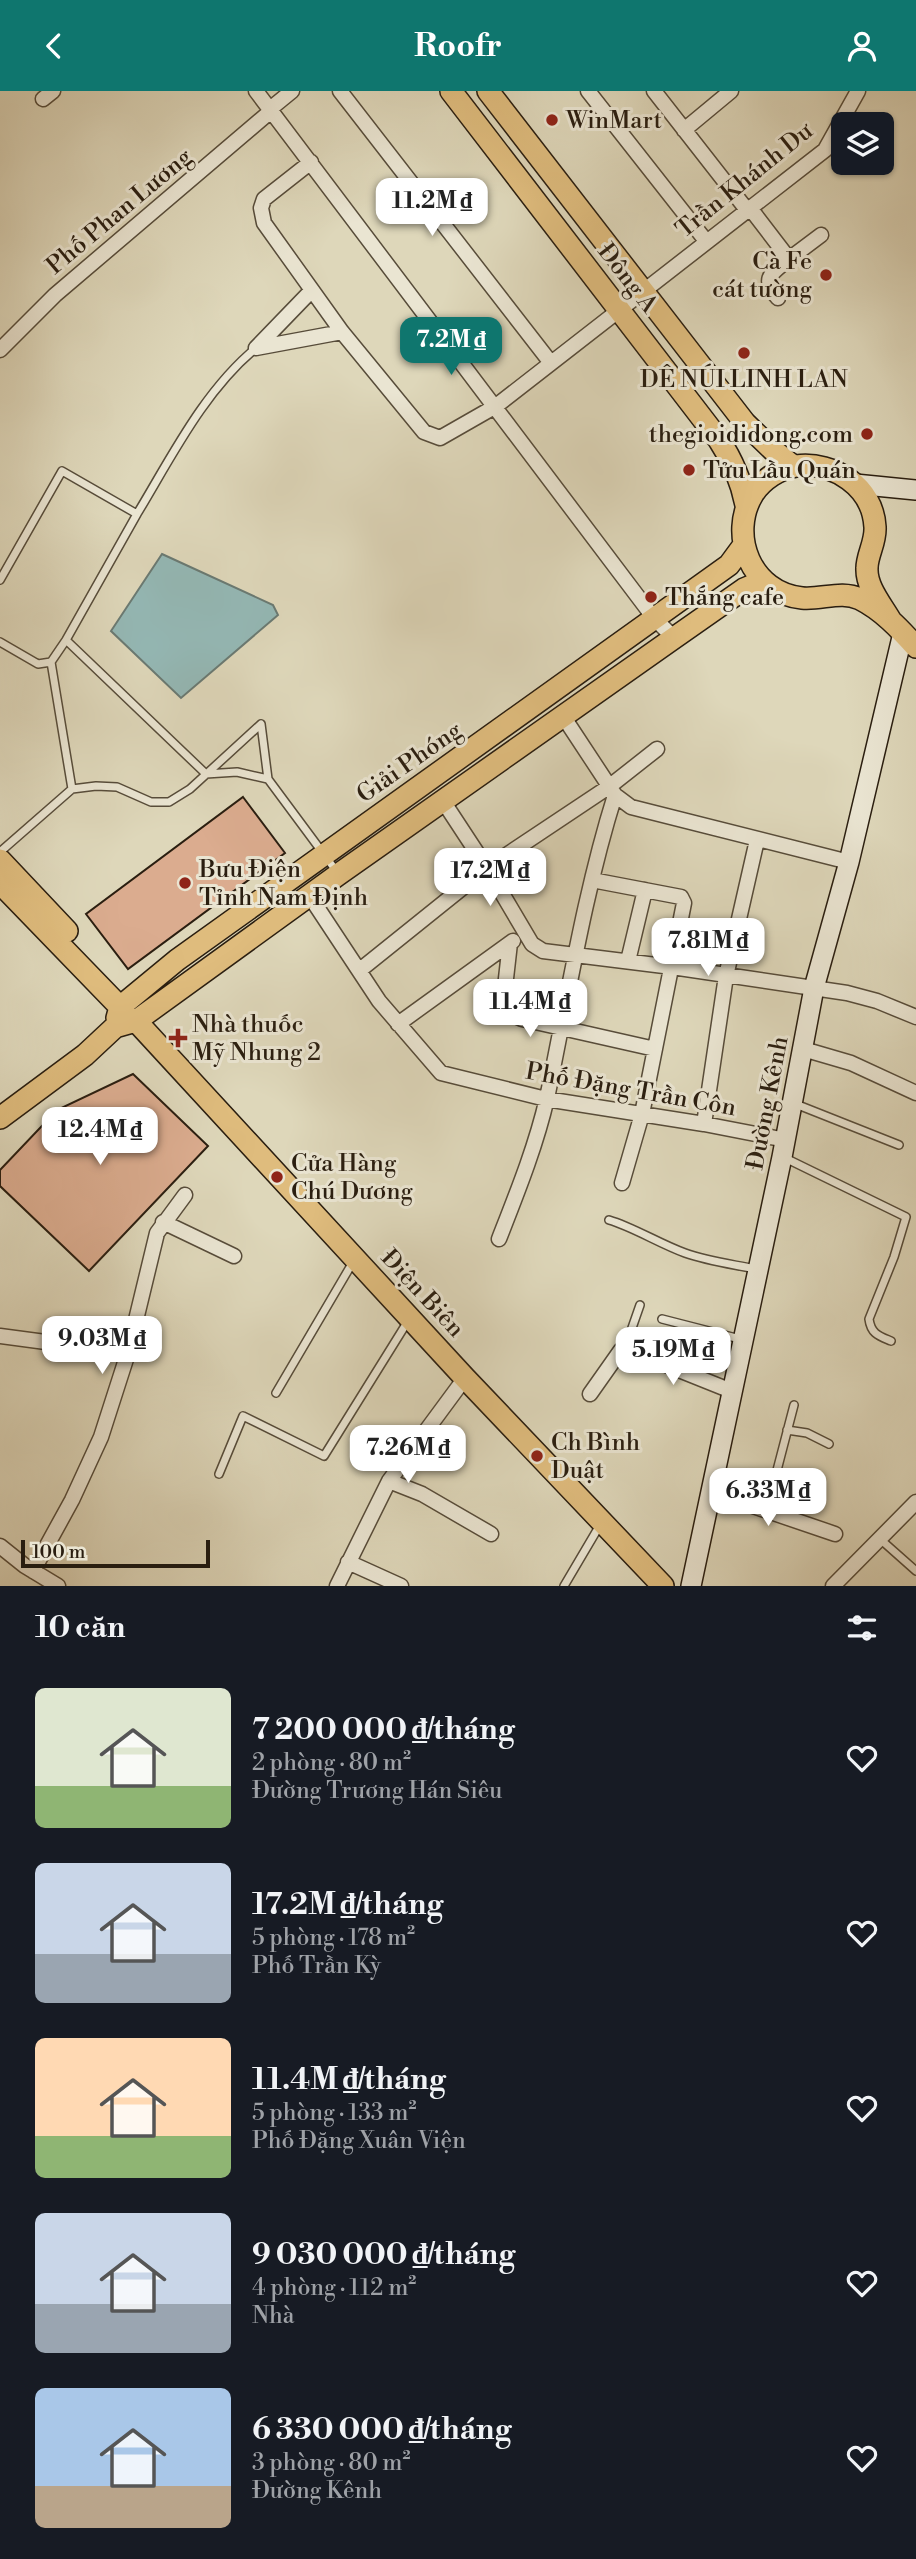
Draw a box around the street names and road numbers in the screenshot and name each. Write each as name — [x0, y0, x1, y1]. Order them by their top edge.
street label: Trần Khánh Dư — [670, 116, 819, 245]
street label: Phố Phan Lương — [41, 142, 199, 281]
street label: Đông A — [591, 238, 664, 320]
street label: Giải Phóng — [351, 715, 468, 810]
street label: Đường Kênh — [740, 1034, 796, 1173]
street label: Phố Đặng Trần Côn — [523, 1057, 739, 1123]
street label: Điện Biên — [374, 1244, 470, 1344]

